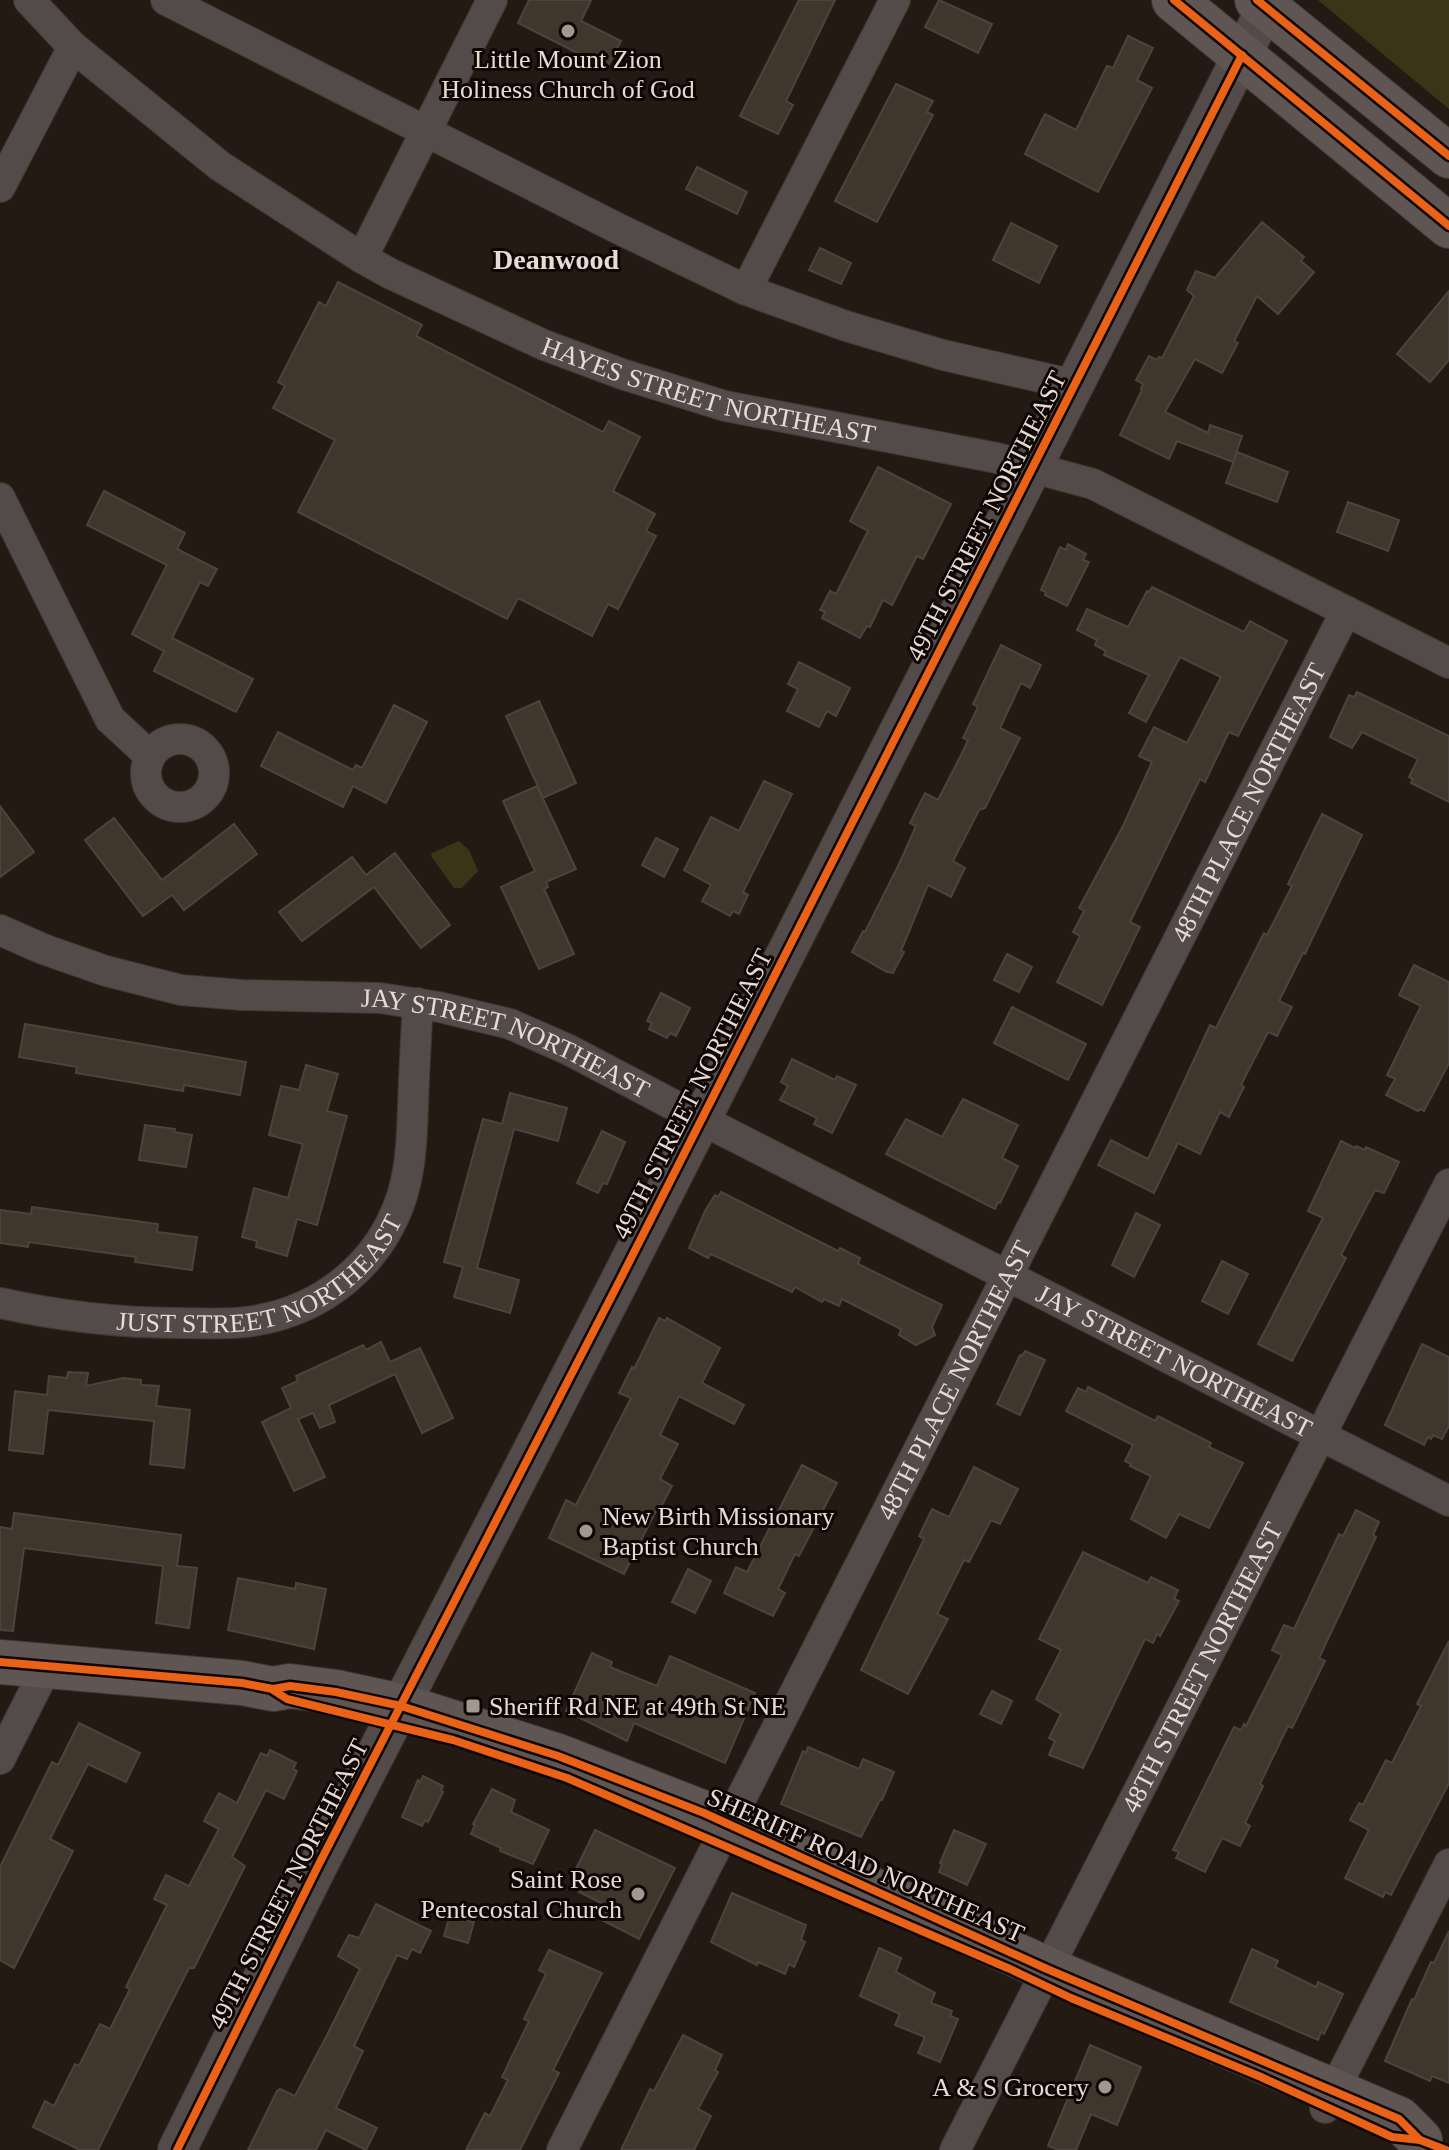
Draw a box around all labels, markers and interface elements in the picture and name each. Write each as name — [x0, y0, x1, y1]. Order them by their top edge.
marker: Little Mount Zion Holiness Church of God — [559, 22, 577, 40]
place label: Little Mount Zion Holiness Church of God — [441, 45, 695, 104]
district label: Deanwood — [493, 244, 619, 275]
street label: HAYES STREET NORTHEAST — [538, 331, 878, 449]
street label: 49TH STREET NORTHEAST — [901, 366, 1072, 666]
street label: 48TH PLACE NORTHEAST — [1166, 659, 1332, 947]
street label: 49TH STREET NORTHEAST — [607, 944, 778, 1244]
street label: JAY STREET NORTHEAST — [361, 984, 654, 1105]
street label: JUST STREET NORTHEAST — [116, 1210, 408, 1339]
street label: 48TH PLACE NORTHEAST — [872, 1236, 1038, 1525]
street label: JAY STREET NORTHEAST — [1032, 1279, 1317, 1444]
place label: New Birth Missionary Baptist Church — [602, 1502, 835, 1561]
street label: 48TH STREET NORTHEAST — [1116, 1518, 1288, 1817]
marker: New Birth Missionary Baptist Church — [577, 1522, 595, 1540]
place label: Sheriff Rd NE at 49th St NE — [489, 1692, 786, 1721]
marker: Sheriff Rd NE at 49th St NE — [464, 1697, 482, 1715]
street label: 49TH STREET NORTHEAST — [203, 1734, 374, 2034]
street label: SHERIFF ROAD NORTHEAST — [703, 1782, 1029, 1949]
place label: Saint Rose Pentecostal Church — [421, 1865, 622, 1924]
marker: Saint Rose Pentecostal Church — [629, 1885, 647, 1903]
place label: A & S Grocery — [932, 2073, 1089, 2102]
marker: A & S Grocery — [1096, 2078, 1114, 2096]

